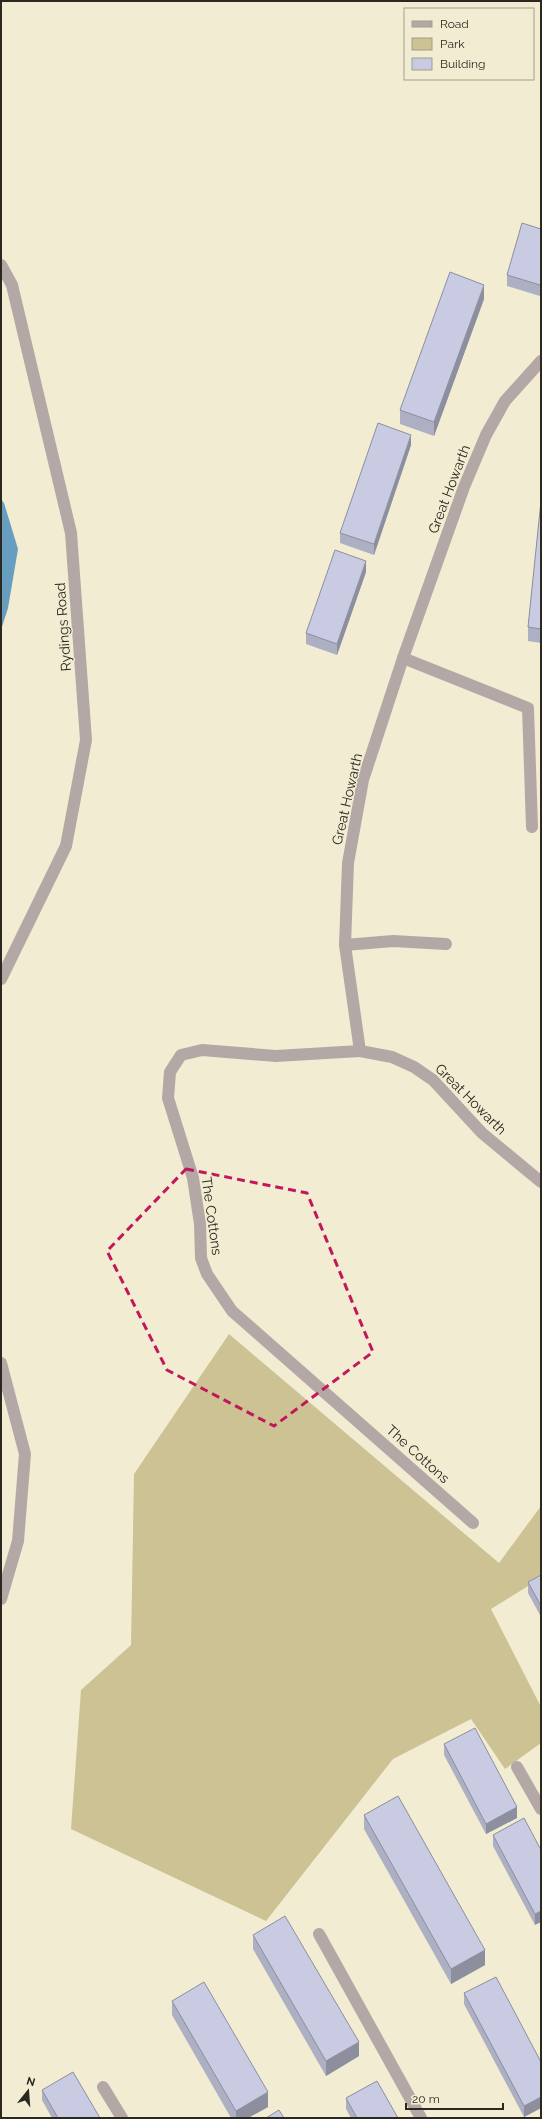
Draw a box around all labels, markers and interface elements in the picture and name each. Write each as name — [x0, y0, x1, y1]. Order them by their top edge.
legend — [404, 8, 534, 80]
text: Road — [440, 17, 469, 31]
text: Park — [440, 37, 465, 51]
text: Building — [440, 57, 486, 71]
street label: Great Howarth — [425, 442, 473, 536]
street label: Rydings Road — [52, 582, 74, 672]
street label: Great Howarth — [329, 752, 365, 846]
street label: Great Howarth — [432, 1060, 510, 1138]
street label: The Cottons — [199, 1176, 225, 1256]
street label: The Cottons — [383, 1422, 453, 1486]
north arrow — [8, 2071, 48, 2111]
text: N — [25, 2074, 37, 2089]
scale bar — [406, 2085, 503, 2111]
text: 20 m — [412, 2092, 440, 2106]

